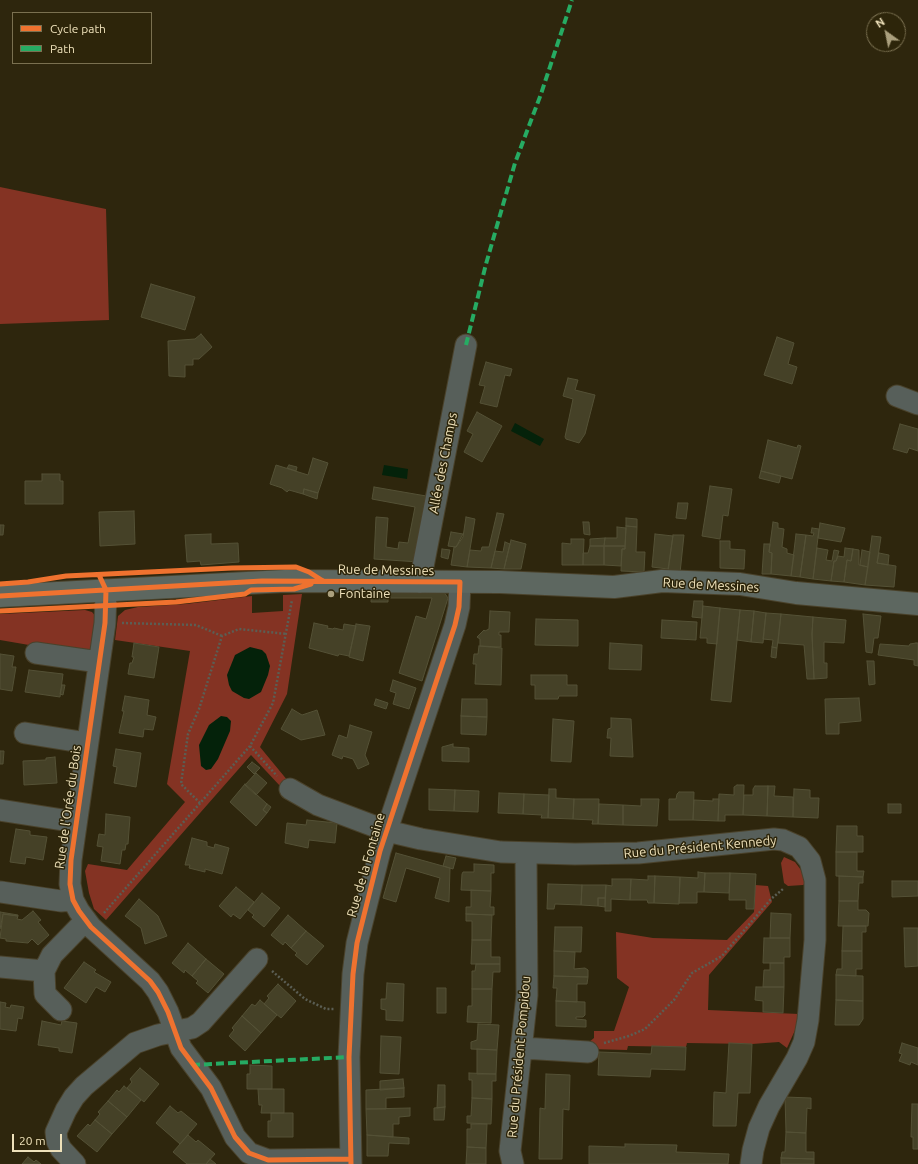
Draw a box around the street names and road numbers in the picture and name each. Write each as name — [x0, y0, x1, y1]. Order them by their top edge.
street label: Allée des Champs — [426, 411, 460, 515]
street label: Rue de Messines — [338, 561, 434, 579]
street label: Rue de Messines — [662, 575, 760, 595]
street label: Rue de l'Orée du Bois — [52, 744, 84, 870]
street label: Rue de la Fontaine — [344, 811, 388, 919]
street label: Rue du Président Kennedy — [623, 833, 777, 861]
street label: Rue du Président Pompidou — [504, 975, 534, 1139]

